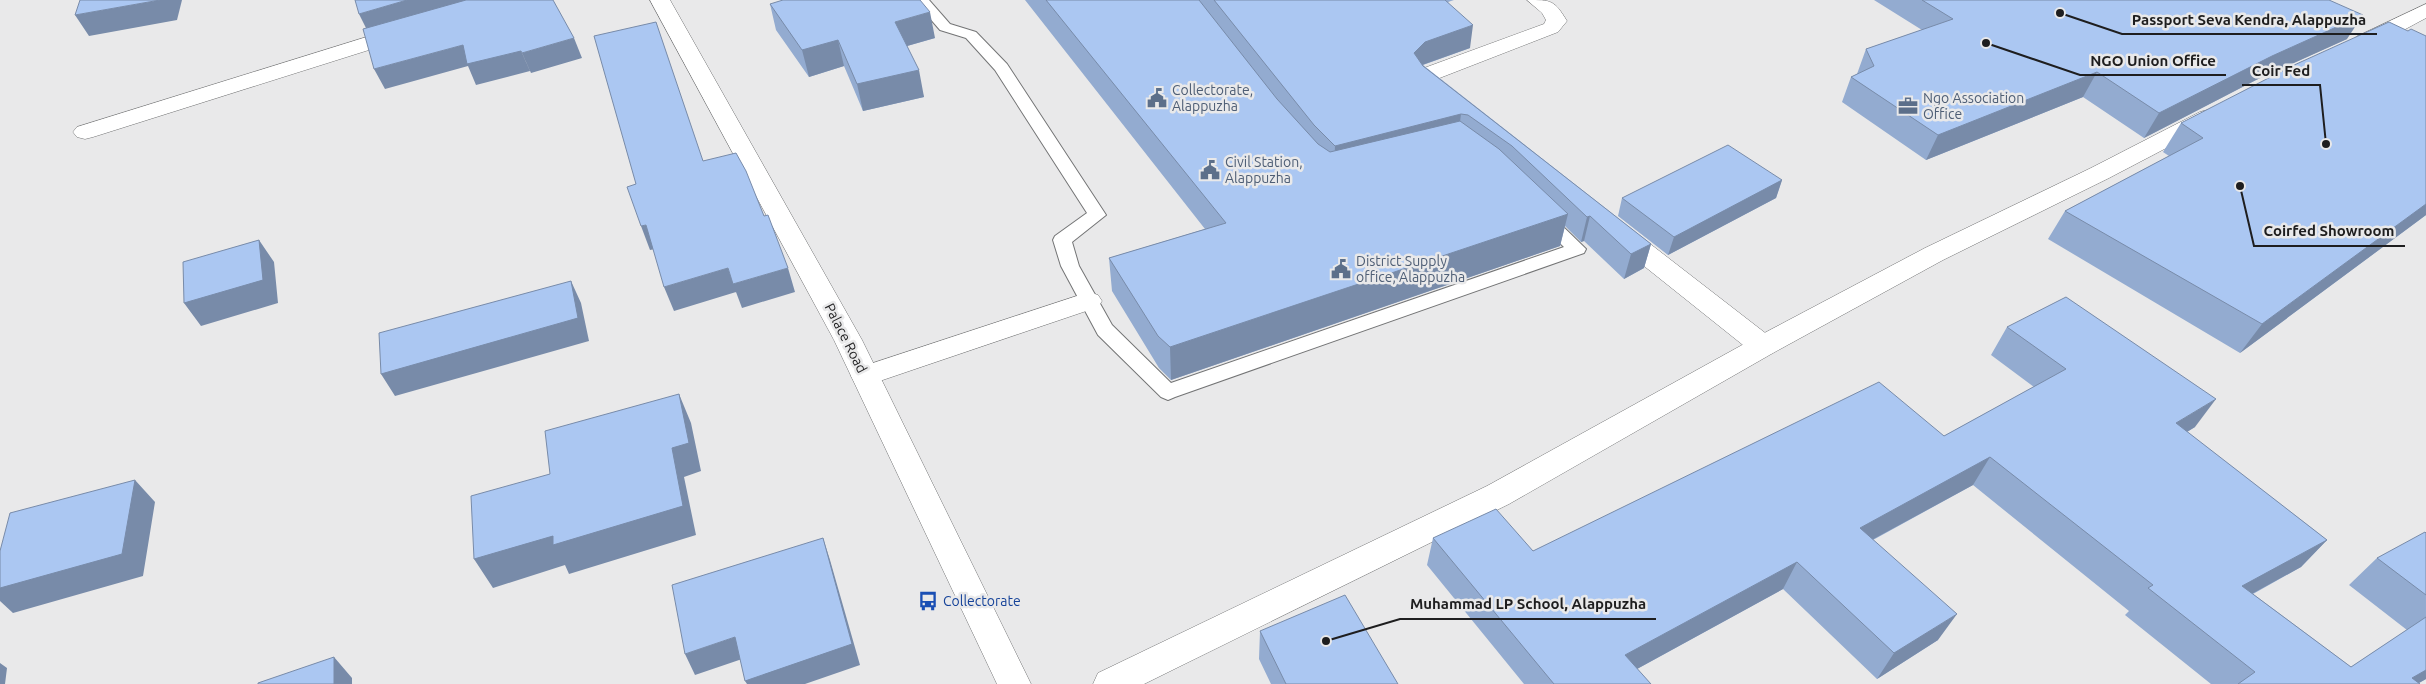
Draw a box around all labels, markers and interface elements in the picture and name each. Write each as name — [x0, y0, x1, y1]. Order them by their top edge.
callout: Passport Seva Kendra, Alappuzha — [2122, 4, 2377, 34]
text: Passport Seva Kendra, Alappuzha — [2132, 11, 2366, 28]
callout: NGO Union Office — [2080, 45, 2226, 75]
text: NGO Union Office — [2090, 52, 2216, 69]
callout: Coir Fed — [2242, 55, 2320, 85]
text: Coir Fed — [2252, 62, 2310, 79]
place label: Collectorate, Alappuzha — [1172, 82, 1253, 114]
public building icon: Collectorate, Alappuzha — [1146, 87, 1168, 109]
place label: Ngo Association Office — [1923, 90, 2024, 122]
office icon: Ngo Association Office — [1897, 95, 1919, 117]
place label: Civil Station, Alappuzha — [1225, 154, 1303, 186]
public building icon: Civil Station, Alappuzha — [1199, 159, 1221, 181]
callout: Coirfed Showroom — [2254, 216, 2405, 246]
text: Coirfed Showroom — [2263, 222, 2395, 239]
place label: District Supply office, Alappuzha — [1356, 253, 1465, 285]
public building icon: District Supply office, Alappuzha — [1330, 258, 1352, 280]
street label: Palace Road — [822, 301, 870, 375]
callout: Muhammad LP School, Alappuzha — [1400, 589, 1656, 619]
bus stop icon: Collectorate — [917, 590, 939, 612]
place label: Collectorate — [943, 593, 1021, 609]
text: Muhammad LP School, Alappuzha — [1410, 595, 1646, 612]

